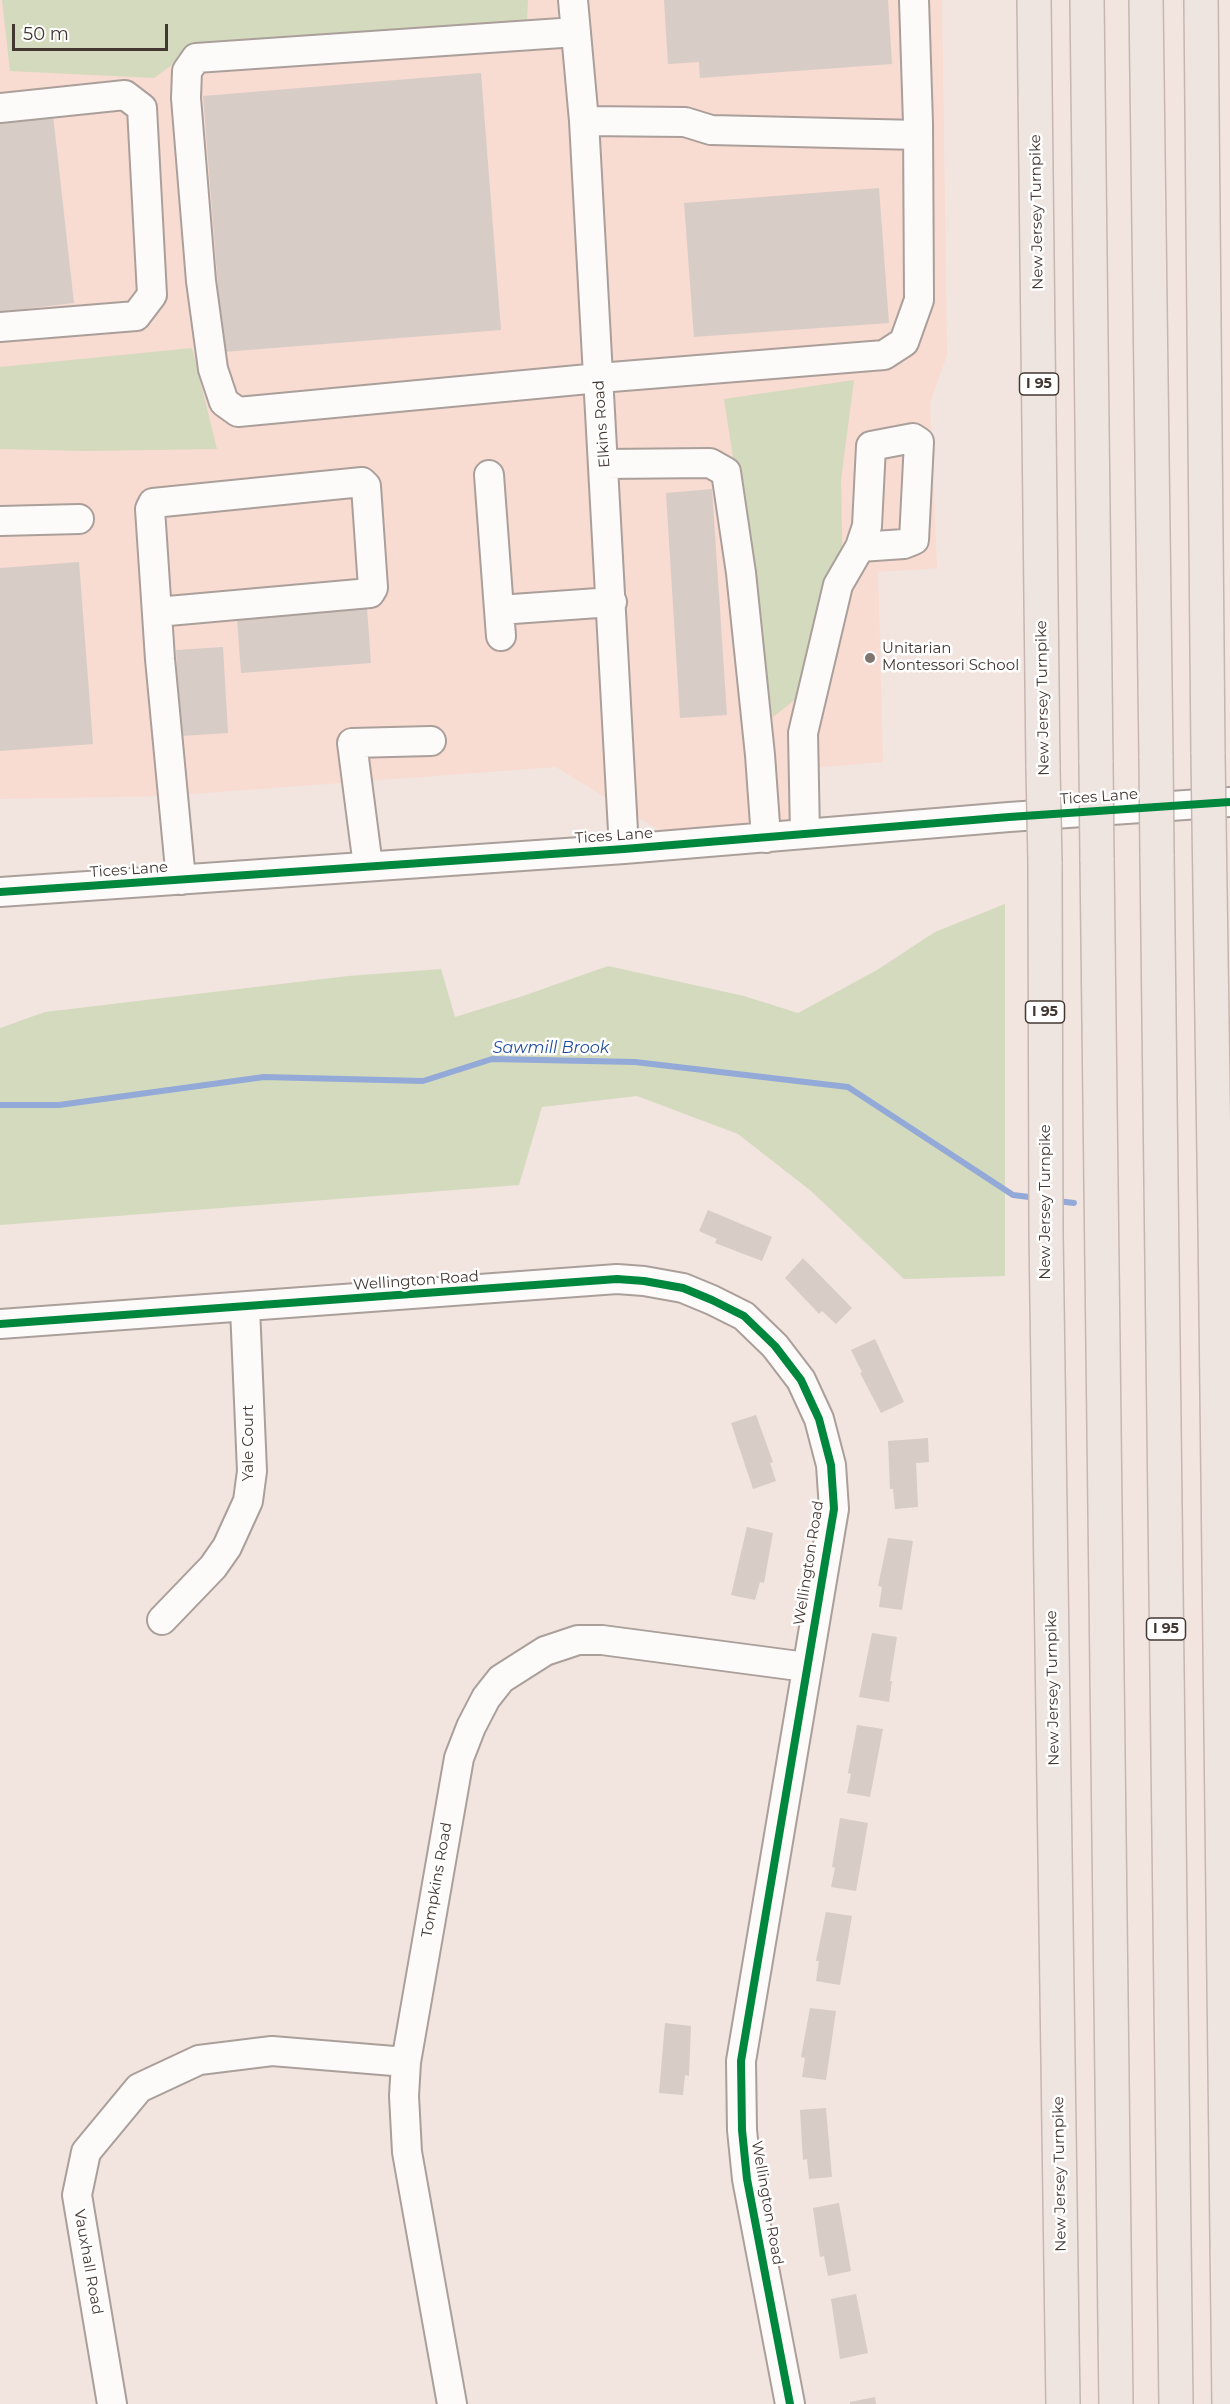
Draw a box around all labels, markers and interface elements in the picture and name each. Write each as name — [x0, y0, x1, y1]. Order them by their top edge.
scale bar — [15, 12, 171, 50]
text: 50 m — [23, 23, 69, 45]
street label: New Jersey Turnpike — [1027, 134, 1047, 290]
road number: I 95 — [1020, 373, 1058, 395]
street label: Elkins Road — [590, 380, 614, 468]
street label: New Jersey Turnpike — [1033, 620, 1053, 776]
place label: Unitarian Montessori School — [882, 640, 1019, 675]
marker: Unitarian Montessori School — [863, 651, 877, 665]
street label: Tices Lane — [1059, 785, 1139, 809]
street label: Tices Lane — [574, 824, 654, 848]
street label: Tices Lane — [89, 858, 169, 882]
road number: I 95 — [1026, 1001, 1064, 1023]
water label: Sawmill Brook — [493, 1038, 609, 1058]
street label: New Jersey Turnpike — [1037, 1124, 1055, 1280]
street label: Wellington Road — [353, 1268, 479, 1294]
street label: Yale Court — [240, 1405, 258, 1481]
street label: Wellington Road — [790, 1499, 828, 1627]
street label: New Jersey Turnpike — [1043, 1610, 1063, 1766]
road number: I 95 — [1146, 1618, 1186, 1640]
street label: Tompkins Road — [418, 1821, 456, 1939]
street label: New Jersey Turnpike — [1050, 2096, 1070, 2252]
street label: Wellington Road — [747, 2139, 787, 2267]
street label: Vauxhall Road — [70, 2208, 106, 2316]

